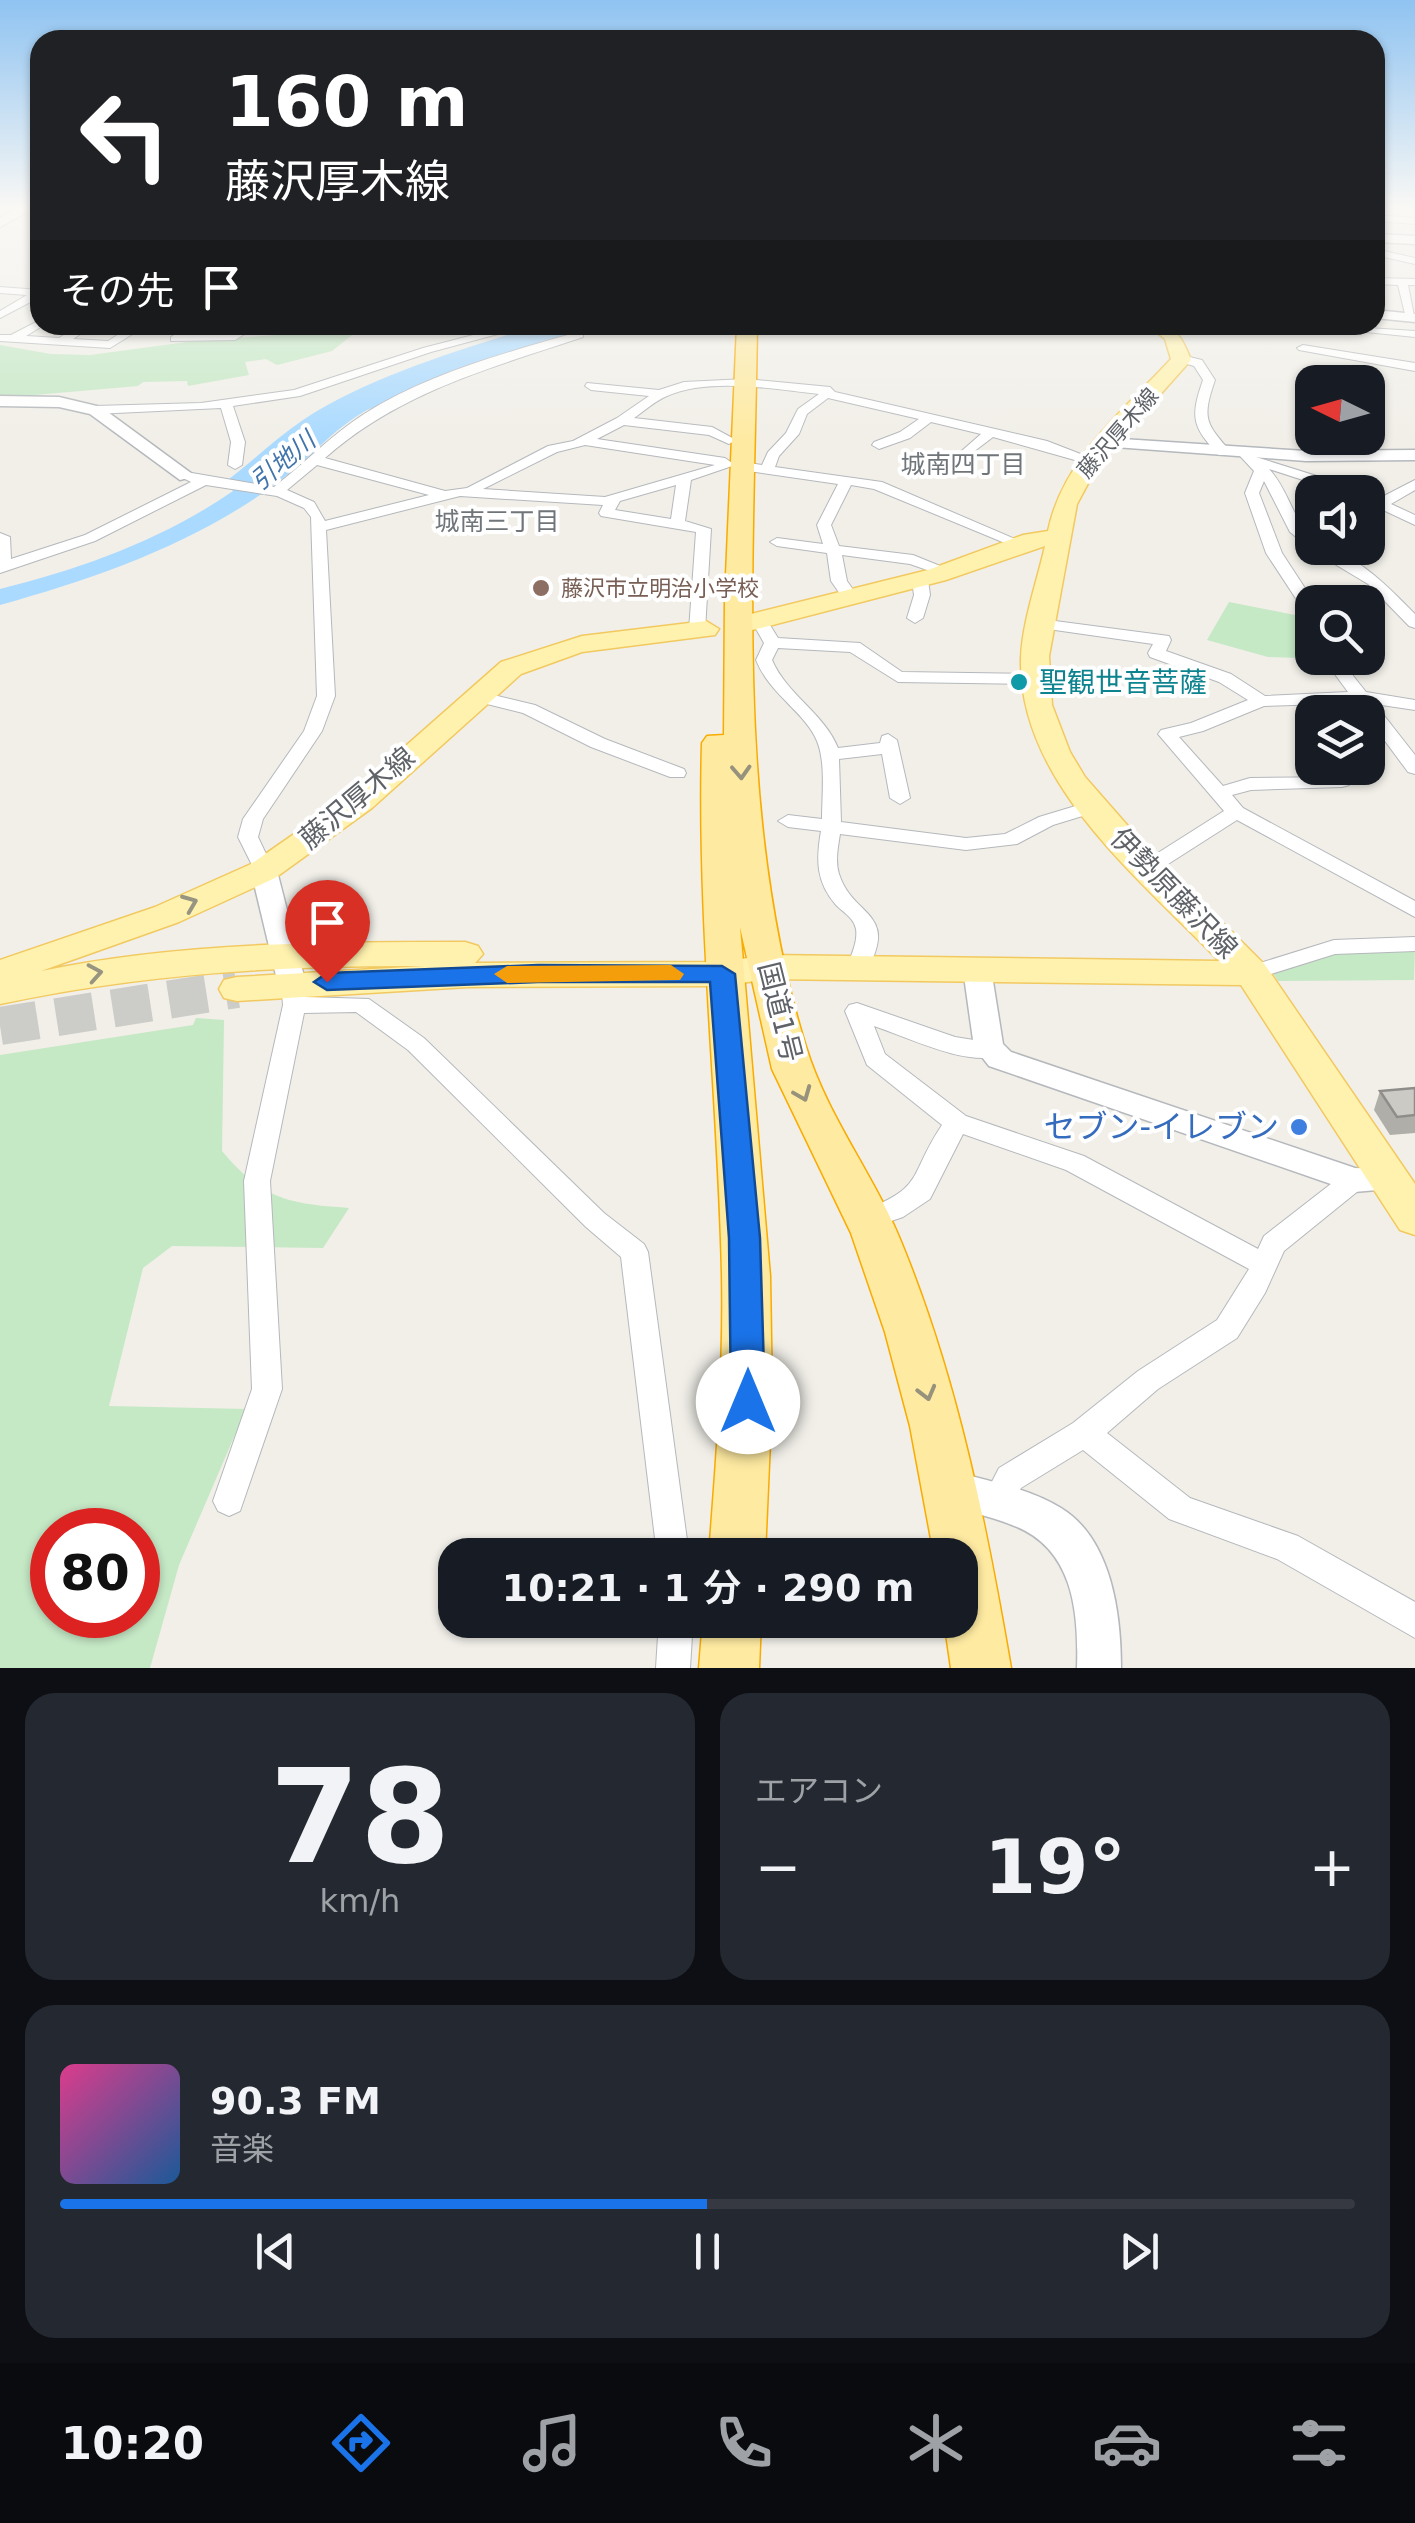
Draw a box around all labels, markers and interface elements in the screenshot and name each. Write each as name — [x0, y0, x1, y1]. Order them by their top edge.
text: 160 m — [225, 61, 468, 143]
icon: left — [60, 70, 190, 200]
text: 藤沢厚木線 — [225, 155, 450, 208]
icon: arrive — [194, 260, 249, 315]
text: その先 — [60, 269, 174, 313]
north arrow — [1295, 365, 1385, 455]
map controls — [1295, 365, 1385, 785]
street label: 藤沢厚木線 — [1072, 383, 1164, 483]
water label: 引地川 — [245, 424, 323, 496]
district label: 城南四丁目 — [900, 450, 1026, 479]
button: sound — [1295, 475, 1385, 565]
district label: 城南三丁目 — [434, 507, 560, 536]
place label: 藤沢市立明治小学校 — [561, 576, 759, 601]
marker: 藤沢市立明治小学校 — [530, 577, 552, 599]
button: search — [1295, 585, 1385, 675]
place label: 聖観世音菩薩 — [1039, 666, 1207, 699]
marker: 聖観世音菩薩 — [1008, 671, 1030, 693]
button: layers — [1295, 695, 1385, 785]
street label: 藤沢厚木線 — [293, 740, 421, 856]
one-way arrow — [730, 764, 751, 780]
street label: 伊勢原藤沢線 — [1104, 821, 1244, 965]
pin — [285, 880, 370, 983]
one-way arrow — [180, 894, 198, 914]
icon: arrive — [300, 895, 355, 950]
street label: 国道1号 — [752, 959, 808, 1065]
one-way arrow — [87, 963, 104, 984]
one-way arrow — [791, 1085, 811, 1102]
place label: セブン-イレブン — [1043, 1108, 1279, 1146]
marker: セブン-イレブン — [1288, 1116, 1310, 1138]
position arrow — [696, 1350, 800, 1454]
one-way arrow — [916, 1384, 937, 1401]
speed limit sign: 80 — [30, 1508, 160, 1638]
text: 10:21 · 1 分 · 290 m — [502, 1566, 914, 1610]
text: 78 — [270, 1741, 450, 1893]
text: エアコン — [755, 1772, 883, 1810]
text: 19° — [984, 1823, 1126, 1911]
text: − — [755, 1835, 801, 1899]
text: + — [1309, 1835, 1355, 1899]
text: km/h — [320, 1882, 400, 1920]
text: 90.3 FM — [210, 2079, 381, 2123]
text: 音楽 — [210, 2130, 274, 2168]
icon: previous — [248, 2224, 303, 2279]
icon: pause — [680, 2224, 735, 2279]
icon: next — [1112, 2224, 1167, 2279]
icon: directions — [326, 2408, 396, 2478]
icon: music — [517, 2408, 587, 2478]
icon: phone — [709, 2408, 779, 2478]
icon: climate — [901, 2408, 971, 2478]
icon: car — [1092, 2408, 1162, 2478]
icon: filters — [1284, 2408, 1354, 2478]
text: 10:20 — [61, 2417, 204, 2470]

